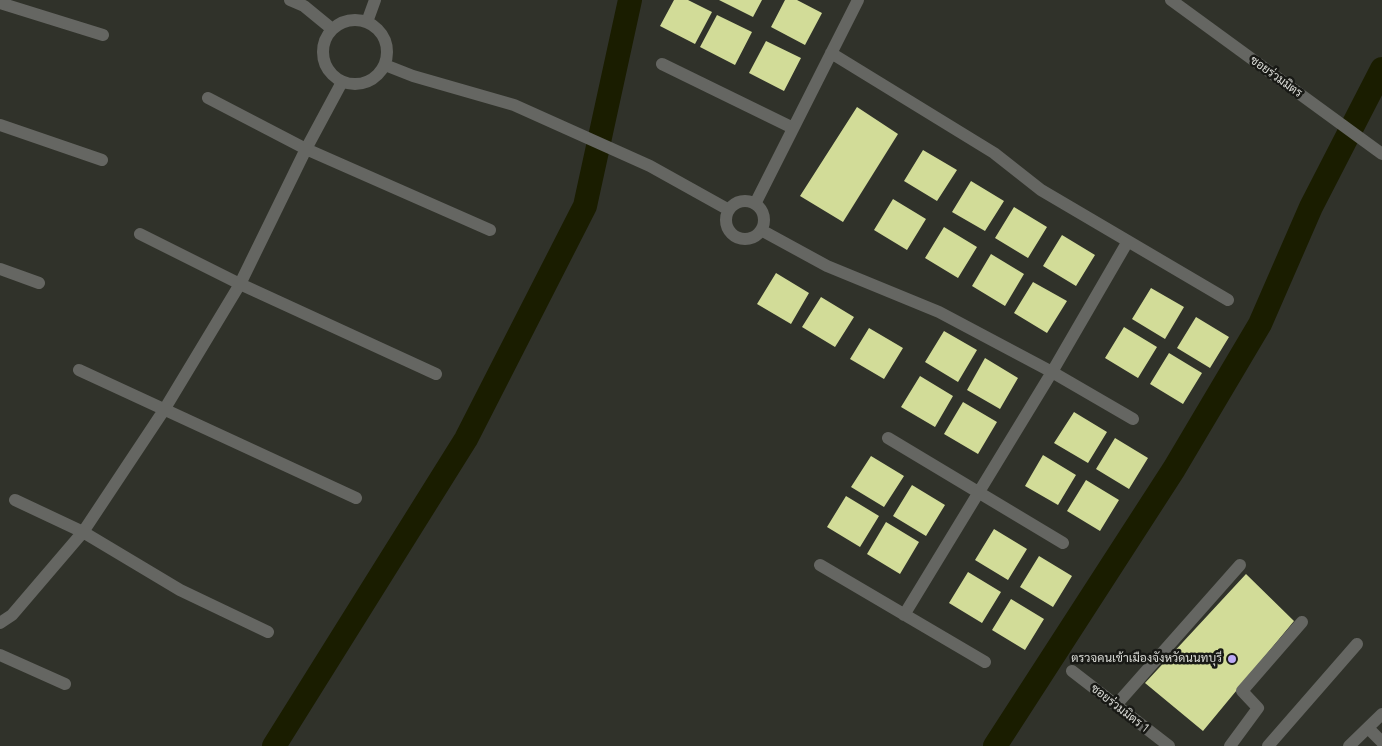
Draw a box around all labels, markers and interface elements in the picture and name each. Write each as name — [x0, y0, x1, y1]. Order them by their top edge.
street label: ซอยร่วมมิตร — [1247, 53, 1305, 101]
place label: ตรวจคนเข้าเมืองจังหวัดนนทบุรี — [1071, 652, 1222, 666]
marker: ตรวจคนเข้าเมืองจังหวัดนนทบุรี — [1226, 653, 1238, 665]
street label: ซอยร่วมมิตร 1 — [1088, 681, 1152, 737]

